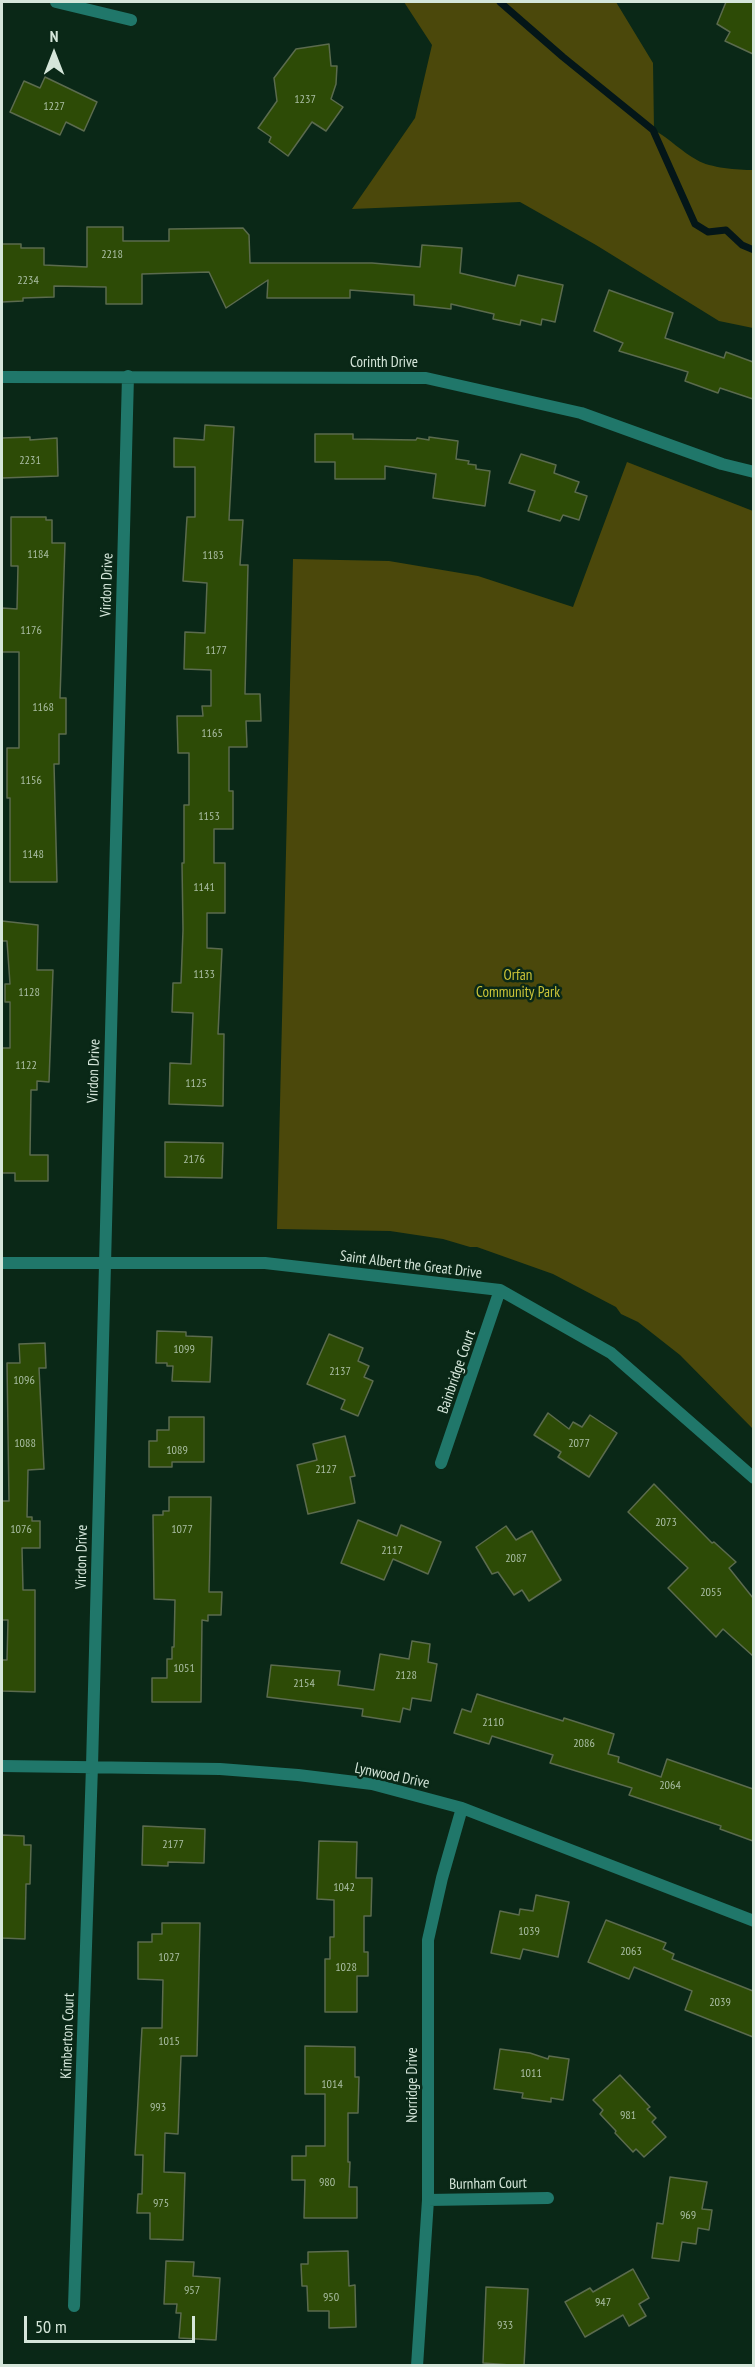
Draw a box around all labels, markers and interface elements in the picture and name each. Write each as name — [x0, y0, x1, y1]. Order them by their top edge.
north arrow — [24, 24, 84, 84]
text: N — [50, 26, 58, 46]
house number: 1237 — [294, 93, 316, 107]
house number: 1227 — [43, 100, 65, 114]
house number: 2218 — [101, 248, 123, 262]
house number: 2234 — [17, 274, 39, 288]
street label: Corinth Drive — [350, 354, 418, 372]
house number: 2231 — [19, 454, 41, 468]
house number: 1184 — [27, 548, 49, 562]
house number: 1183 — [202, 549, 224, 563]
street label: Virdon Drive — [97, 553, 117, 617]
house number: 1176 — [20, 624, 42, 638]
house number: 1177 — [205, 644, 227, 658]
house number: 1168 — [32, 701, 54, 715]
house number: 1165 — [201, 727, 223, 741]
house number: 1156 — [20, 774, 42, 788]
house number: 1153 — [198, 810, 220, 824]
house number: 1148 — [22, 848, 44, 862]
house number: 1141 — [193, 881, 215, 895]
park label: Orfan Community Park — [476, 967, 560, 1002]
house number: 1133 — [193, 968, 215, 982]
house number: 1128 — [18, 986, 40, 1000]
street label: Virdon Drive — [84, 1039, 104, 1103]
house number: 1122 — [15, 1059, 37, 1073]
house number: 1125 — [185, 1077, 207, 1091]
house number: 2176 — [183, 1153, 205, 1167]
street label: Saint Albert the Great Drive — [339, 1247, 483, 1283]
street label: Bainbridge Court — [434, 1328, 480, 1416]
house number: 1099 — [173, 1343, 195, 1357]
house number: 2137 — [329, 1365, 351, 1379]
house number: 1096 — [13, 1374, 35, 1388]
house number: 1088 — [14, 1437, 36, 1451]
house number: 2077 — [568, 1437, 590, 1451]
house number: 1089 — [166, 1444, 188, 1458]
house number: 2127 — [315, 1463, 337, 1477]
house number: 2073 — [655, 1516, 677, 1530]
house number: 1076 — [10, 1523, 32, 1537]
house number: 1077 — [171, 1523, 193, 1537]
street label: Virdon Drive — [72, 1525, 92, 1589]
house number: 2117 — [381, 1544, 403, 1558]
house number: 2087 — [505, 1552, 527, 1566]
house number: 2055 — [700, 1586, 722, 1600]
house number: 1051 — [173, 1662, 195, 1676]
house number: 2128 — [395, 1669, 417, 1683]
house number: 2154 — [293, 1677, 315, 1691]
house number: 2110 — [482, 1716, 504, 1730]
house number: 2086 — [573, 1737, 595, 1751]
street label: Lynwood Drive — [353, 1759, 431, 1793]
house number: 2064 — [659, 1779, 681, 1793]
house number: 2177 — [162, 1838, 184, 1852]
house number: 1042 — [333, 1881, 355, 1895]
house number: 1039 — [518, 1925, 540, 1939]
house number: 2063 — [620, 1945, 642, 1959]
house number: 1027 — [158, 1951, 180, 1965]
house number: 1028 — [335, 1961, 357, 1975]
street label: Kimberton Court — [58, 1993, 78, 2079]
house number: 2039 — [709, 1996, 731, 2010]
house number: 1015 — [158, 2035, 180, 2049]
street label: Norridge Drive — [404, 2047, 422, 2123]
house number: 1011 — [520, 2067, 542, 2081]
house number: 1014 — [321, 2078, 343, 2092]
house number: 993 — [150, 2101, 166, 2115]
house number: 981 — [620, 2109, 636, 2123]
street label: Burnham Court — [449, 2174, 527, 2194]
house number: 980 — [319, 2176, 335, 2190]
house number: 975 — [153, 2197, 169, 2211]
house number: 969 — [680, 2209, 696, 2223]
house number: 957 — [184, 2284, 200, 2298]
house number: 950 — [323, 2291, 339, 2305]
house number: 947 — [595, 2296, 611, 2310]
scale bar — [27, 2304, 198, 2342]
text: 50 m — [35, 2315, 67, 2338]
house number: 933 — [497, 2319, 513, 2333]

